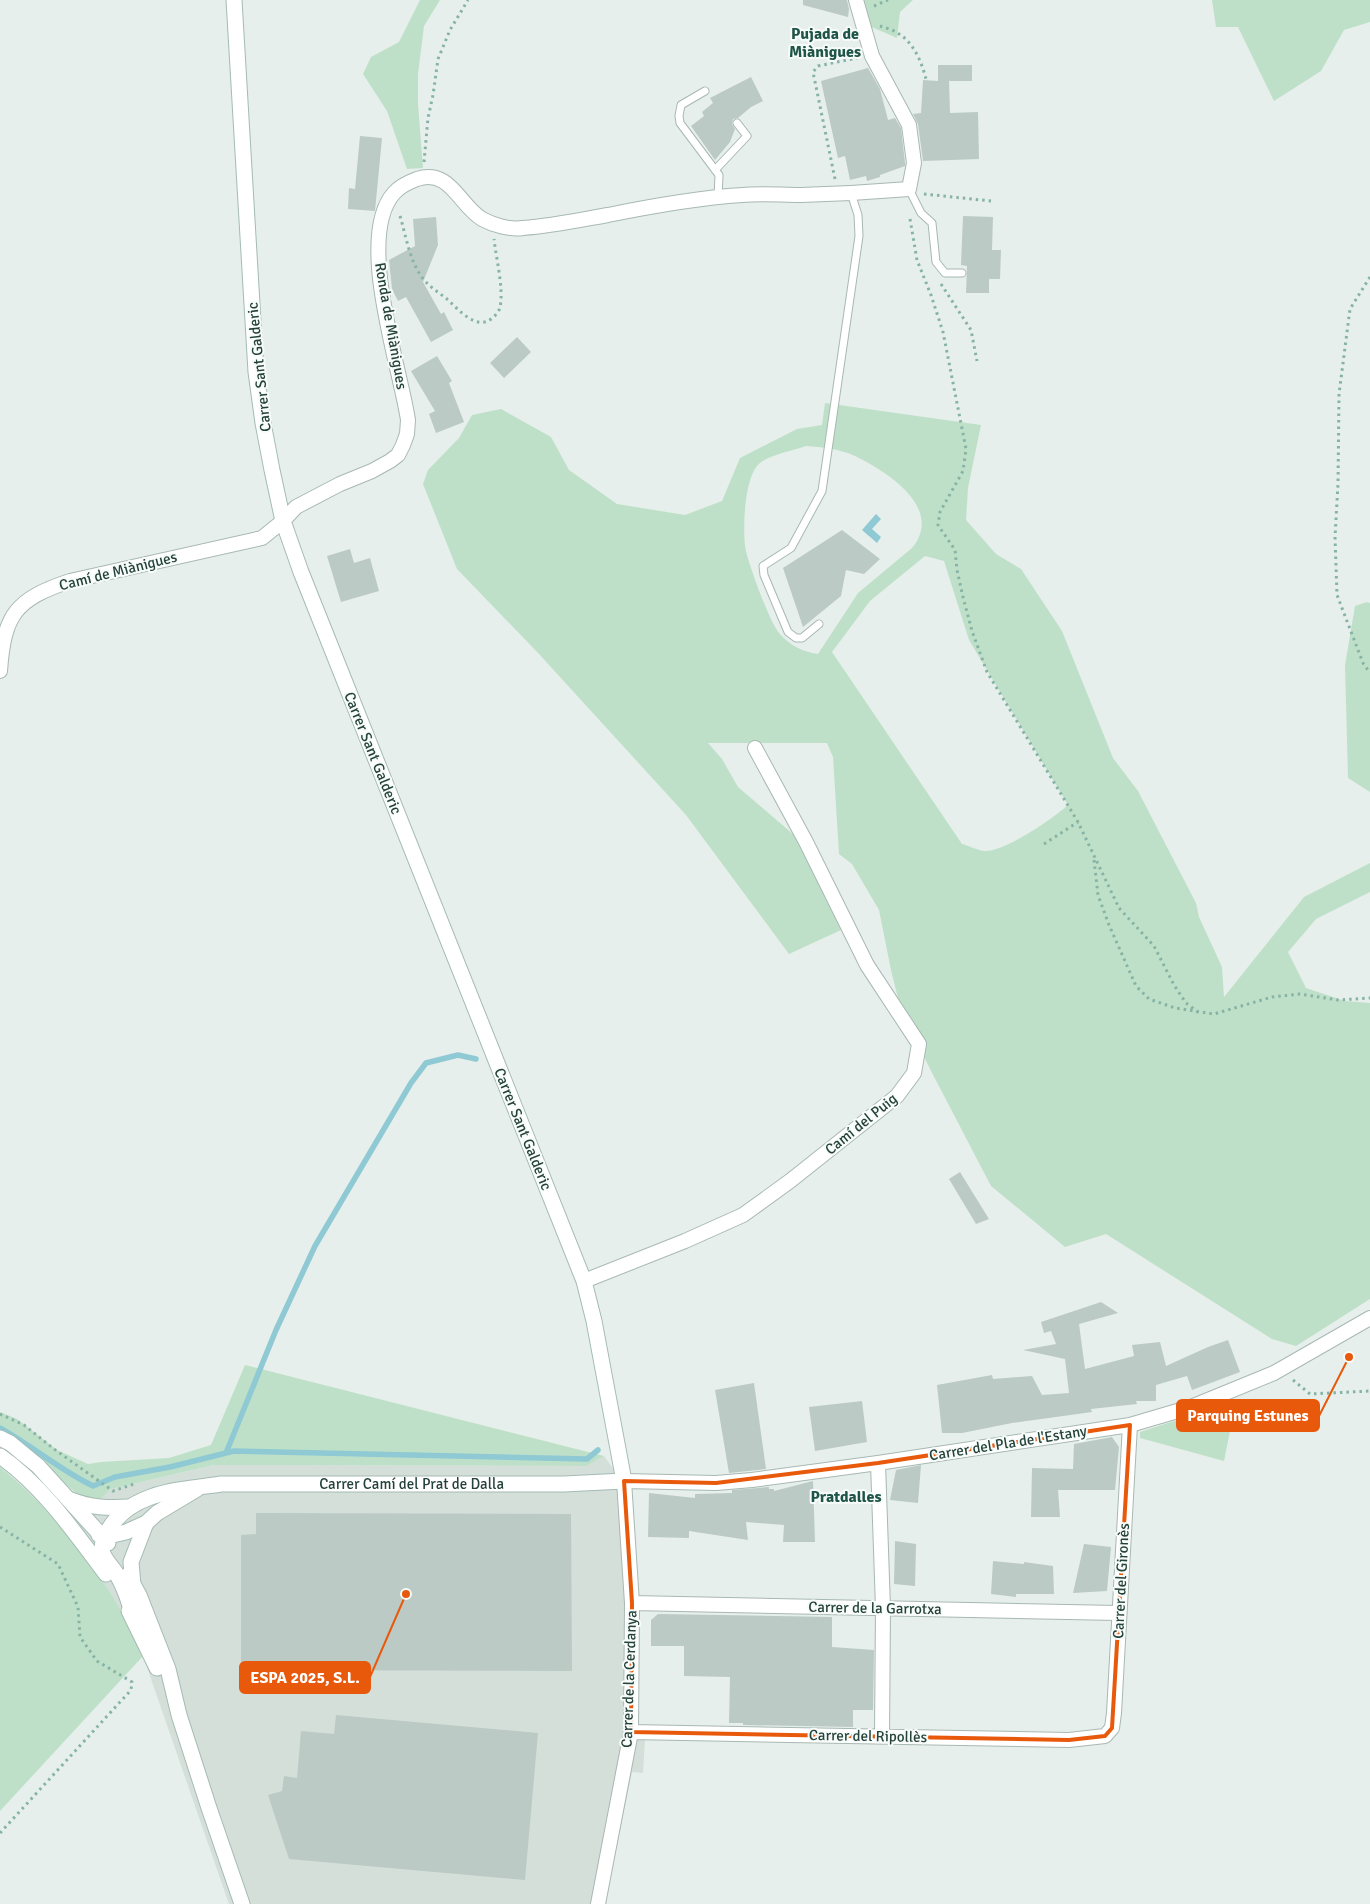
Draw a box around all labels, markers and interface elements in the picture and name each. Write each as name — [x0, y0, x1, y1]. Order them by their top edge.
district label: Pujada de Miànigues — [789, 24, 861, 62]
street label: Ronda de Miànigues — [371, 261, 411, 391]
street label: Carrer Sant Galderic — [243, 301, 275, 433]
street label: Camí de Miànigues — [57, 548, 179, 594]
street label: Carrer Sant Galderic — [340, 689, 406, 817]
street label: Carrer Sant Galderic — [490, 1065, 556, 1193]
street label: Camí del Puig — [821, 1089, 901, 1159]
callout: Parquing Estunes — [1177, 1400, 1319, 1431]
text: Parquing Estunes — [1187, 1406, 1309, 1426]
street label: Carrer del Pla de l'Estany — [928, 1422, 1088, 1464]
street label: Carrer Camí del Prat de Dalla — [319, 1475, 504, 1493]
district label: Pratdalles — [811, 1487, 881, 1507]
street label: Carrer del Gironès — [1109, 1522, 1133, 1639]
street label: Carrer de la Garrotxa — [808, 1598, 942, 1618]
street label: Carrer de la Cerdanya — [618, 1610, 640, 1748]
callout: ESPA 2025, S.L. — [240, 1662, 370, 1693]
text: ESPA 2025, S.L. — [250, 1668, 360, 1688]
street label: Carrer del Ripollès — [809, 1726, 928, 1746]

